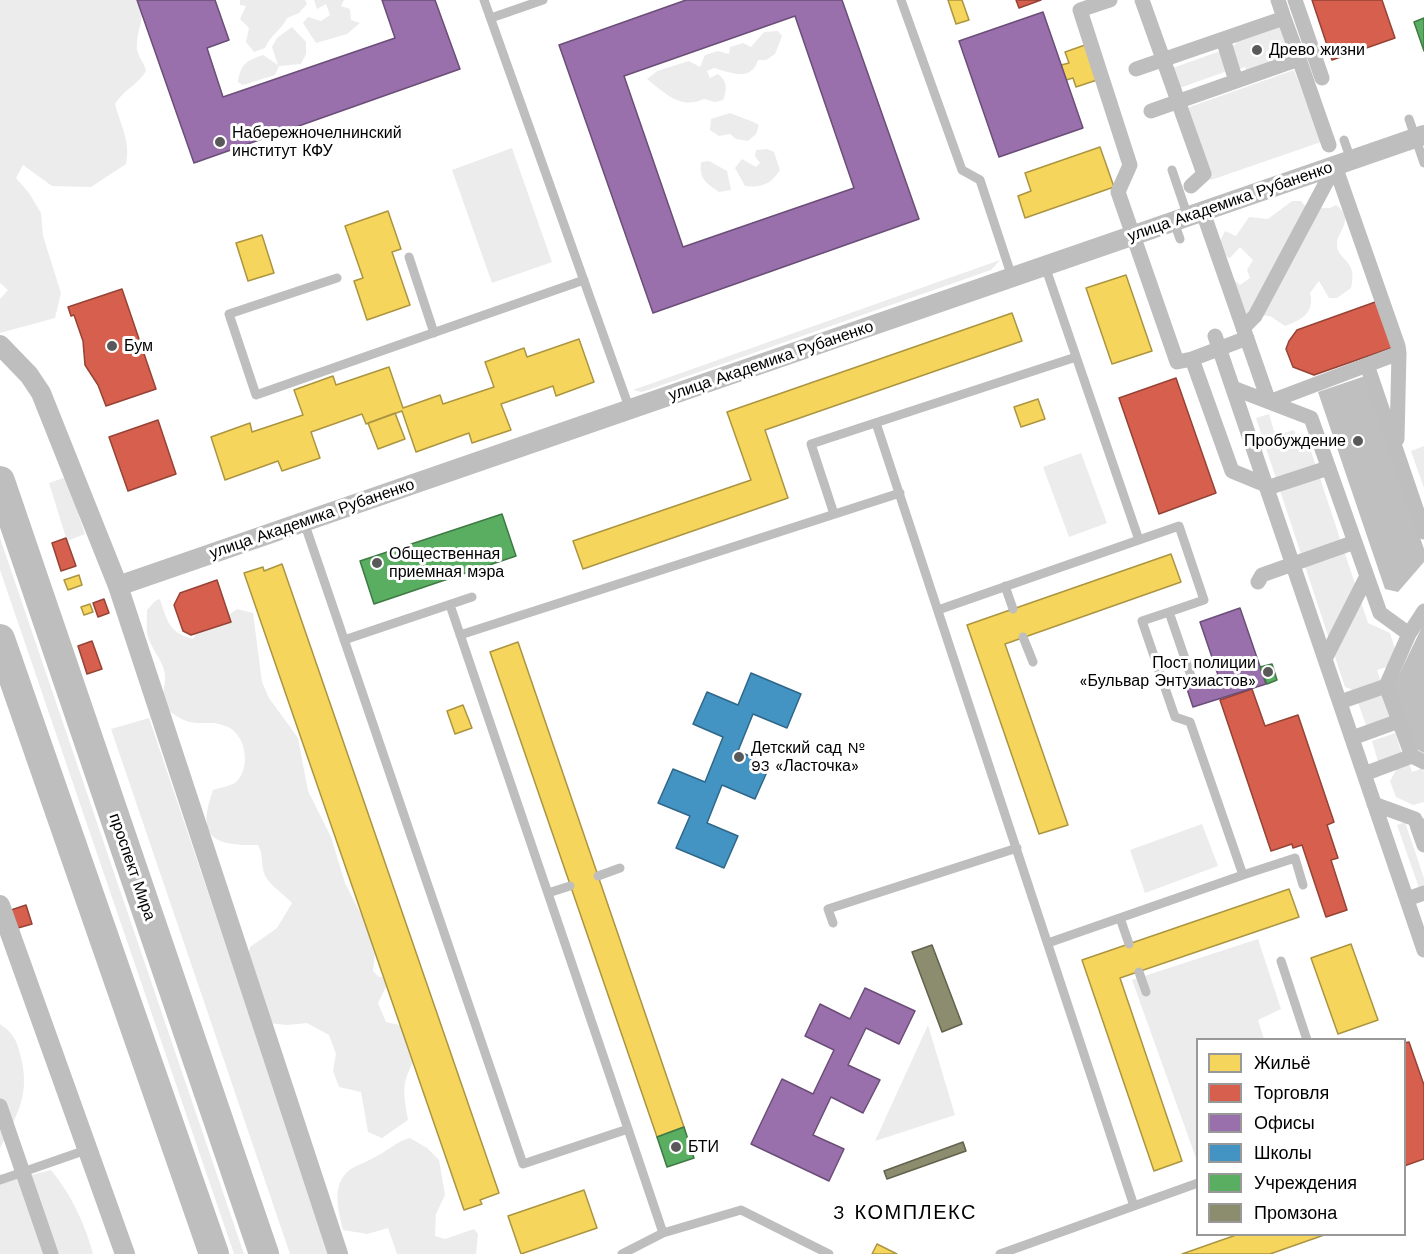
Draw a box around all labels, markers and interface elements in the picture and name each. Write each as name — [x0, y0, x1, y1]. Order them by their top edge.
place label: Древо жизни — [1269, 40, 1365, 60]
marker: Древо жизни — [1250, 43, 1264, 57]
place label: Набережночелнинский институт КФУ — [232, 123, 402, 161]
marker: Набережночелнинский институт КФУ — [213, 135, 227, 149]
street label: улица Академика Рубаненко — [1125, 158, 1335, 246]
street label: улица Академика Рубаненко — [666, 317, 876, 405]
place label: Бум — [124, 336, 153, 356]
marker: Бум — [105, 339, 119, 353]
place label: Пробуждение — [1244, 431, 1346, 451]
marker: Пробуждение — [1351, 434, 1365, 448]
street label: улица Академика Рубаненко — [207, 475, 417, 563]
place label: Общественная приемная мэра — [389, 544, 504, 582]
marker: Общественная приемная мэра — [370, 556, 384, 570]
place label: Пост полиции «Бульвар Энтузиастов» — [1080, 653, 1256, 691]
marker: Пост полиции «Бульвар Энтузиастов» — [1261, 665, 1275, 679]
place label: Детский сад № 93 «Ласточка» — [751, 738, 865, 776]
marker: Детский сад № 93 «Ласточка» — [732, 750, 746, 764]
street label: проспект Мира — [105, 811, 159, 923]
legend — [1196, 1038, 1406, 1236]
text: Жильё — [1254, 1052, 1311, 1073]
text: Торговля — [1254, 1082, 1329, 1103]
text: Офисы — [1254, 1112, 1315, 1133]
place label: БТИ — [688, 1137, 719, 1157]
marker: БТИ — [669, 1140, 683, 1154]
text: Школы — [1254, 1142, 1312, 1163]
text: Учреждения — [1254, 1172, 1357, 1193]
district label: 3 КОМПЛЕКС — [833, 1201, 977, 1225]
text: Промзона — [1254, 1202, 1337, 1223]

